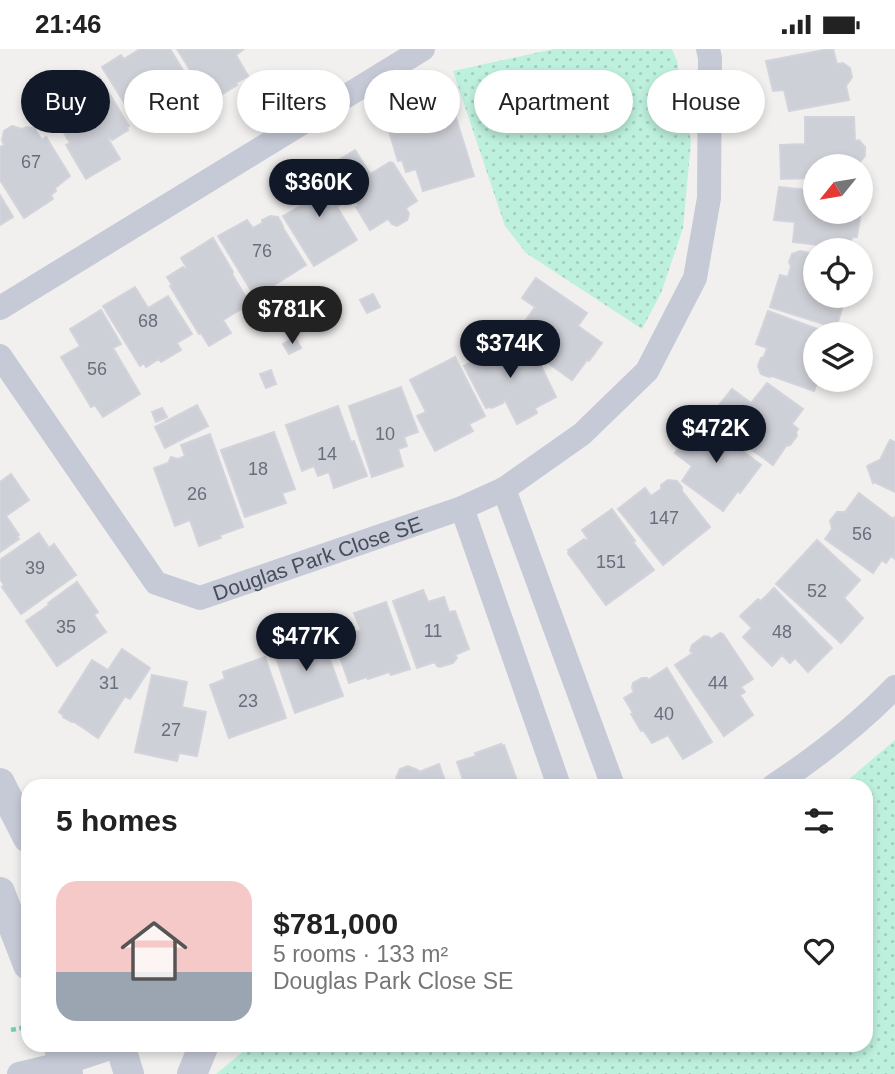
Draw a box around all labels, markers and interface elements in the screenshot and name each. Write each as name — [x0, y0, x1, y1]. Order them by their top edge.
text: 21:46 — [35, 9, 102, 39]
chip: Buy — [21, 70, 110, 133]
chip: Rent — [124, 70, 223, 133]
chip: Filters — [237, 70, 350, 133]
chip: New — [364, 70, 460, 133]
chip: Apartment — [474, 70, 633, 133]
chip: House — [647, 70, 765, 133]
house number: 67 — [21, 152, 41, 172]
north arrow — [803, 154, 873, 224]
map controls — [803, 154, 873, 392]
pin: $360K — [270, 159, 368, 219]
text: $360K — [285, 169, 353, 195]
button: locate — [803, 238, 873, 308]
house number: 76 — [252, 241, 272, 261]
pin: $781K — [243, 287, 341, 346]
text: $781K — [258, 296, 326, 322]
house number: 68 — [138, 311, 158, 331]
pin: $374K — [461, 321, 559, 380]
button: layers — [803, 322, 873, 392]
text: $374K — [476, 330, 544, 356]
house number: 56 — [87, 359, 107, 379]
pin: $472K — [667, 405, 765, 465]
text: $472K — [682, 415, 750, 441]
house number: 10 — [375, 424, 395, 444]
house number: 14 — [317, 444, 337, 464]
house number: 18 — [248, 459, 268, 479]
house number: 26 — [187, 484, 207, 504]
house number: 147 — [649, 508, 679, 528]
street label: Douglas Park Close SE — [210, 511, 425, 604]
house number: 56 — [852, 524, 872, 544]
house number: 151 — [596, 552, 626, 572]
house number: 39 — [25, 558, 45, 578]
house number: 52 — [807, 581, 827, 601]
pin: $477K — [257, 613, 355, 673]
house number: 35 — [56, 617, 76, 637]
house number: 11 — [424, 621, 442, 641]
house number: 48 — [772, 622, 792, 642]
text: $477K — [272, 623, 340, 649]
house number: 31 — [99, 673, 119, 693]
house number: 44 — [708, 673, 728, 693]
house number: 23 — [238, 691, 258, 711]
house number: 40 — [654, 704, 674, 724]
house number: 27 — [161, 720, 181, 740]
icon: filters — [800, 802, 838, 840]
text: 5 homes — [56, 804, 178, 837]
text: $781,000 — [273, 907, 398, 940]
icon: home — [112, 909, 196, 993]
icon: heart — [800, 932, 838, 970]
text: 5 rooms · 133 m² — [273, 941, 448, 967]
text: Douglas Park Close SE — [273, 968, 513, 994]

